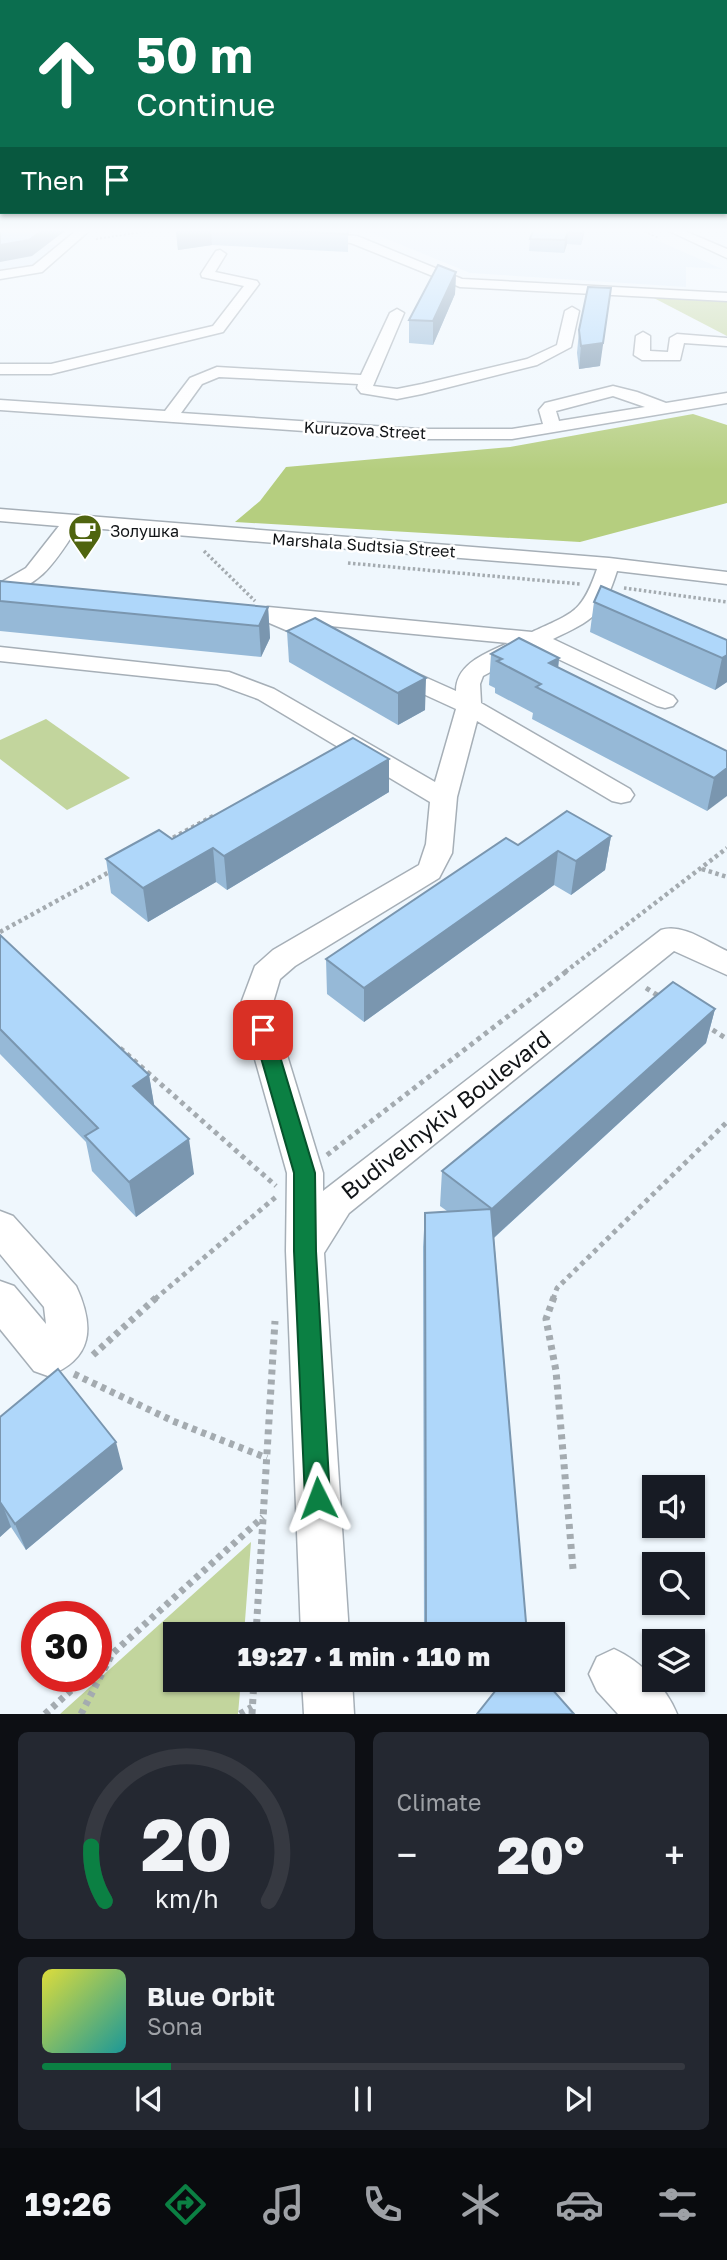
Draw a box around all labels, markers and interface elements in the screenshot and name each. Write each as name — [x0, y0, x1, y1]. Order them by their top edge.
text: 50 m — [136, 25, 253, 84]
icon: ahead — [21, 28, 112, 119]
text: Continue — [136, 85, 275, 123]
icon: arrive — [98, 161, 136, 199]
text: Then — [21, 165, 84, 196]
street label: Kuruzova Street — [303, 417, 427, 443]
cafe icon: Золушка — [66, 512, 104, 561]
place label: Золушка — [110, 521, 179, 541]
street label: Marshala Sudtsia Street — [272, 529, 456, 561]
pin — [233, 1000, 293, 1060]
icon: arrive — [244, 1011, 282, 1049]
street label: Budivelnykiv Boulevard — [335, 1024, 556, 1205]
position arrow — [281, 1461, 355, 1535]
map controls — [642, 1475, 705, 1692]
button: sound — [642, 1475, 705, 1538]
button: search — [642, 1552, 705, 1615]
speed limit sign: 30 — [21, 1601, 112, 1692]
button: layers — [642, 1629, 705, 1692]
text: 19:27 · 1 min · 110 m — [238, 1641, 490, 1672]
text: Climate — [397, 1788, 481, 1816]
text: 20 — [140, 1801, 232, 1888]
text: 20° — [497, 1823, 584, 1885]
text: − — [397, 1832, 417, 1877]
text: + — [664, 1832, 685, 1877]
text: km/h — [154, 1883, 218, 1914]
text: Blue Orbit — [147, 1981, 275, 2012]
text: Sona — [147, 2012, 203, 2040]
icon: previous — [130, 2080, 168, 2118]
icon: pause — [344, 2080, 382, 2118]
icon: next — [559, 2080, 597, 2118]
icon: directions — [161, 2180, 210, 2229]
icon: music — [259, 2180, 308, 2229]
icon: phone — [358, 2180, 407, 2229]
icon: climate — [456, 2180, 505, 2229]
icon: car — [555, 2180, 604, 2229]
icon: filters — [653, 2180, 702, 2229]
text: 19:26 — [25, 2185, 112, 2223]

